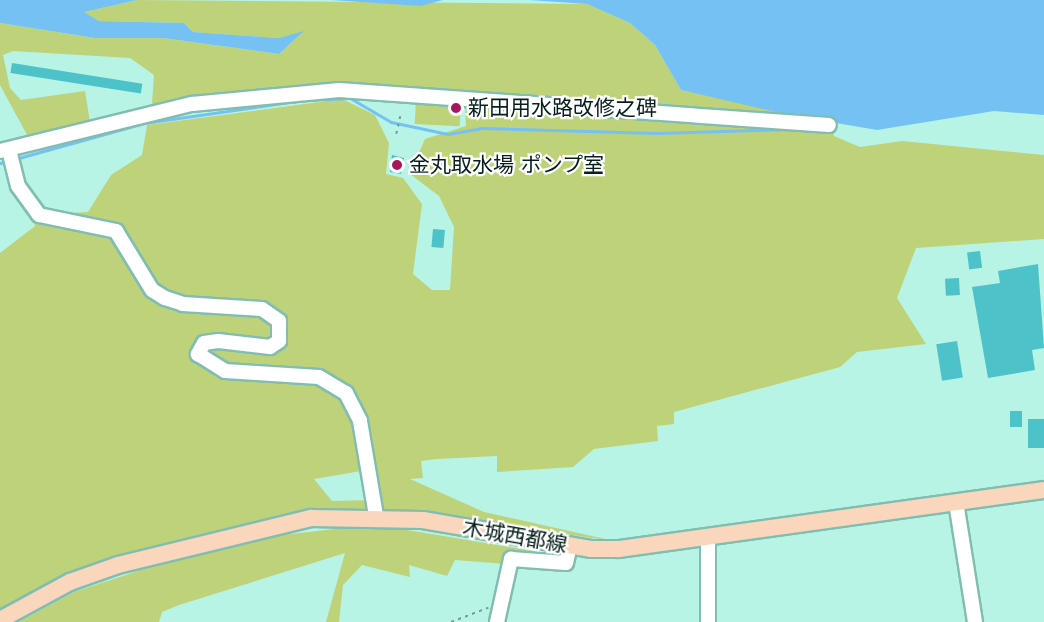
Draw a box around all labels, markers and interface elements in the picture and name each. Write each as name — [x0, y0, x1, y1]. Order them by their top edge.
place label: 新田用水路改修之碑 — [468, 95, 657, 121]
marker: 新田用水路改修之碑 — [449, 101, 463, 115]
place label: 金丸取水場 ポンプ室 — [409, 152, 605, 178]
marker: 金丸取水場 ポンプ室 — [390, 158, 404, 172]
street label: 木城西都線 — [461, 514, 569, 558]

